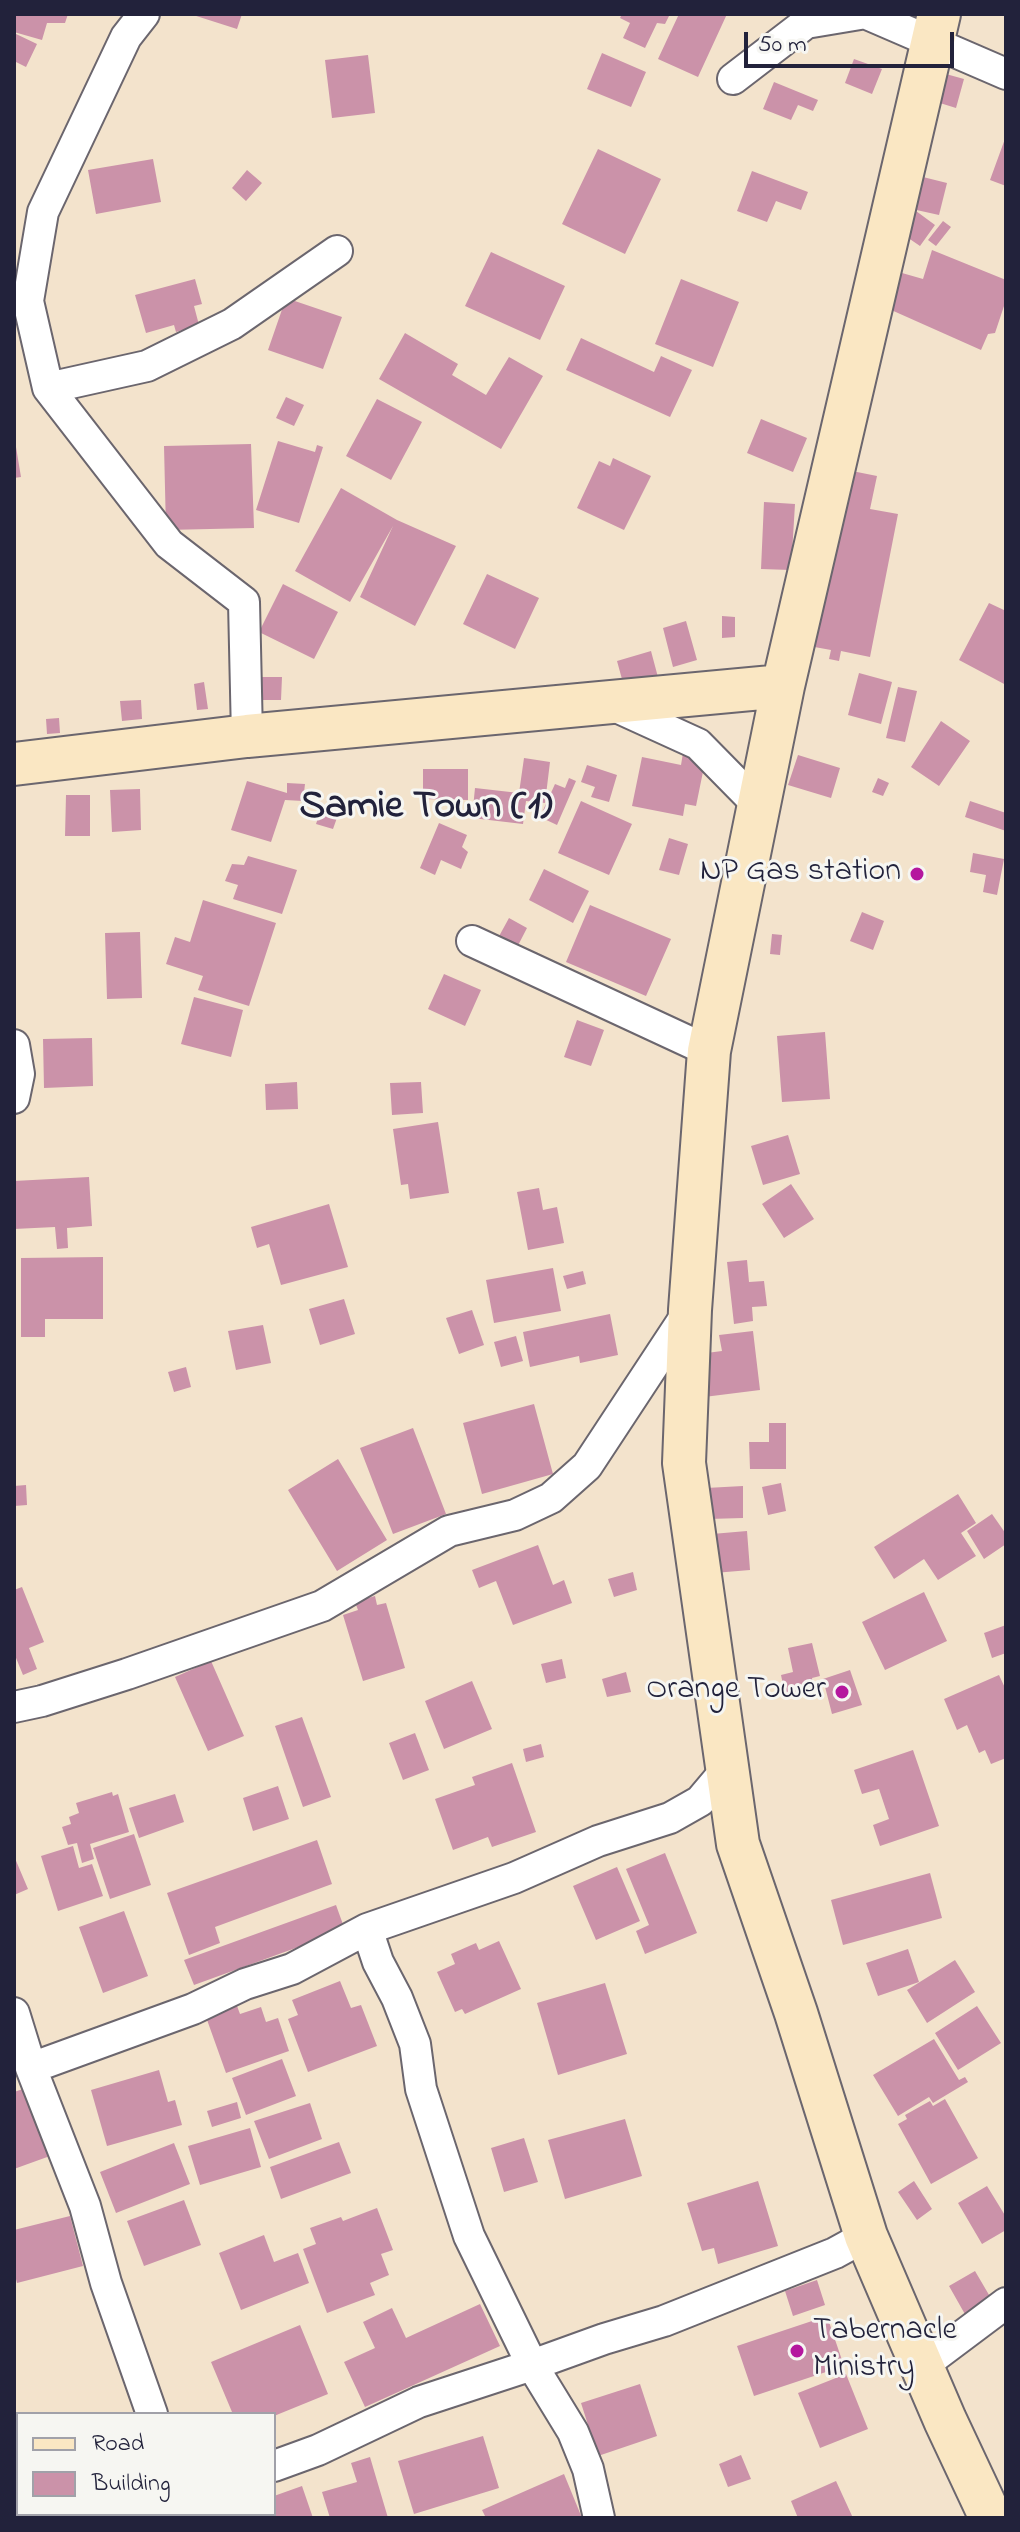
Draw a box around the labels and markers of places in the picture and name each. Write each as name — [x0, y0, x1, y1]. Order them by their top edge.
place label: NP Gas station — [700, 855, 901, 893]
marker: NP Gas station — [908, 865, 926, 883]
place label: Orange Tower — [646, 1673, 826, 1711]
marker: Orange Tower — [833, 1683, 851, 1701]
place label: Tabernacle Ministry — [813, 2314, 957, 2389]
marker: Tabernacle Ministry — [788, 2342, 806, 2360]

